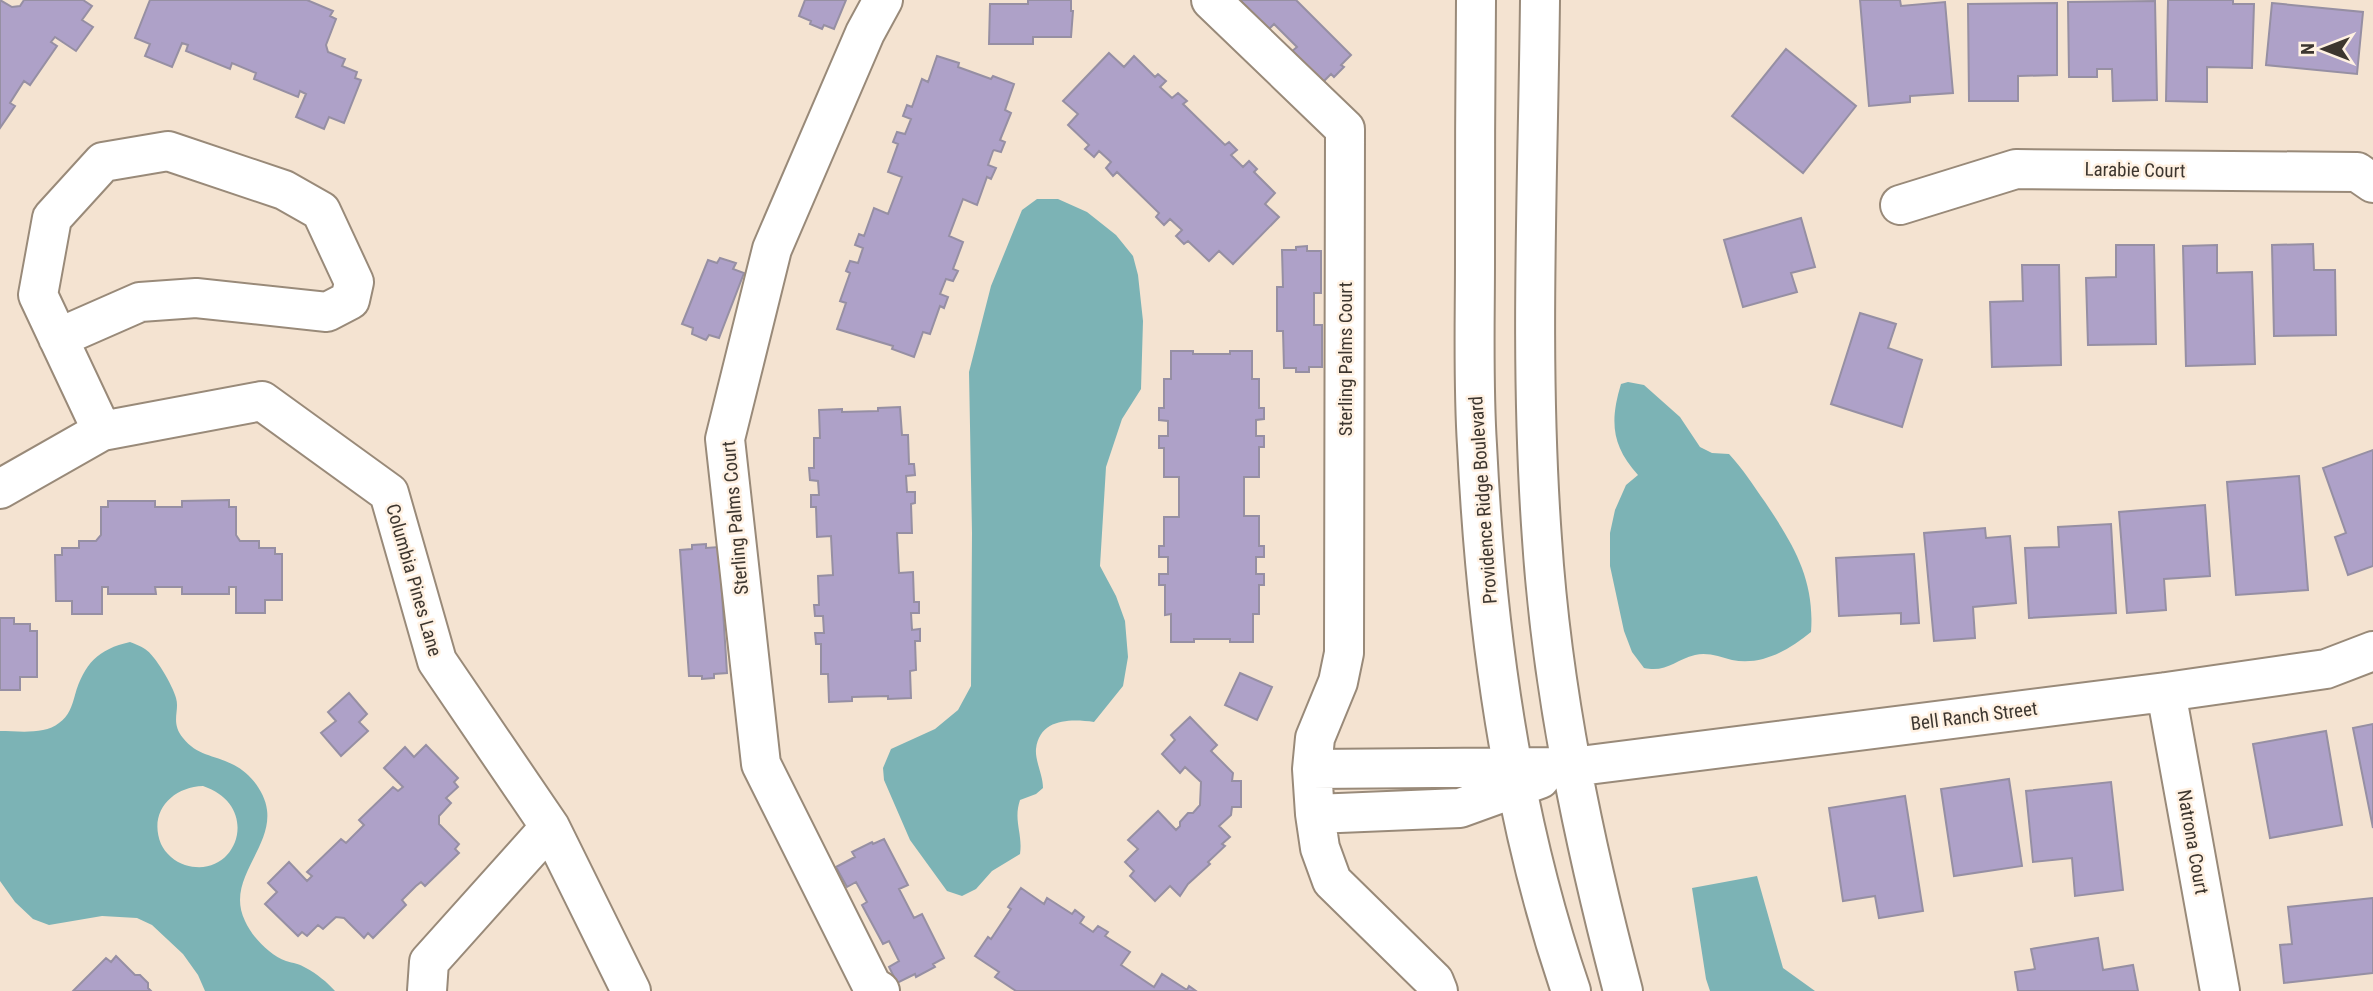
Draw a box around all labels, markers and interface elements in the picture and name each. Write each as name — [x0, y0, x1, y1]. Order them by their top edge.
north arrow — [2289, 14, 2359, 84]
text: N — [2296, 43, 2319, 55]
street label: Larabie Court — [2084, 158, 2186, 182]
street label: Sterling Palms Court — [1334, 282, 1357, 436]
street label: Providence Ridge Boulevard — [1464, 395, 1502, 605]
street label: Sterling Palms Court — [717, 440, 753, 596]
street label: Columbia Pines Lane — [381, 501, 447, 659]
street label: Bell Ranch Street — [1909, 697, 2039, 735]
street label: Natrona Court — [2172, 788, 2214, 896]

